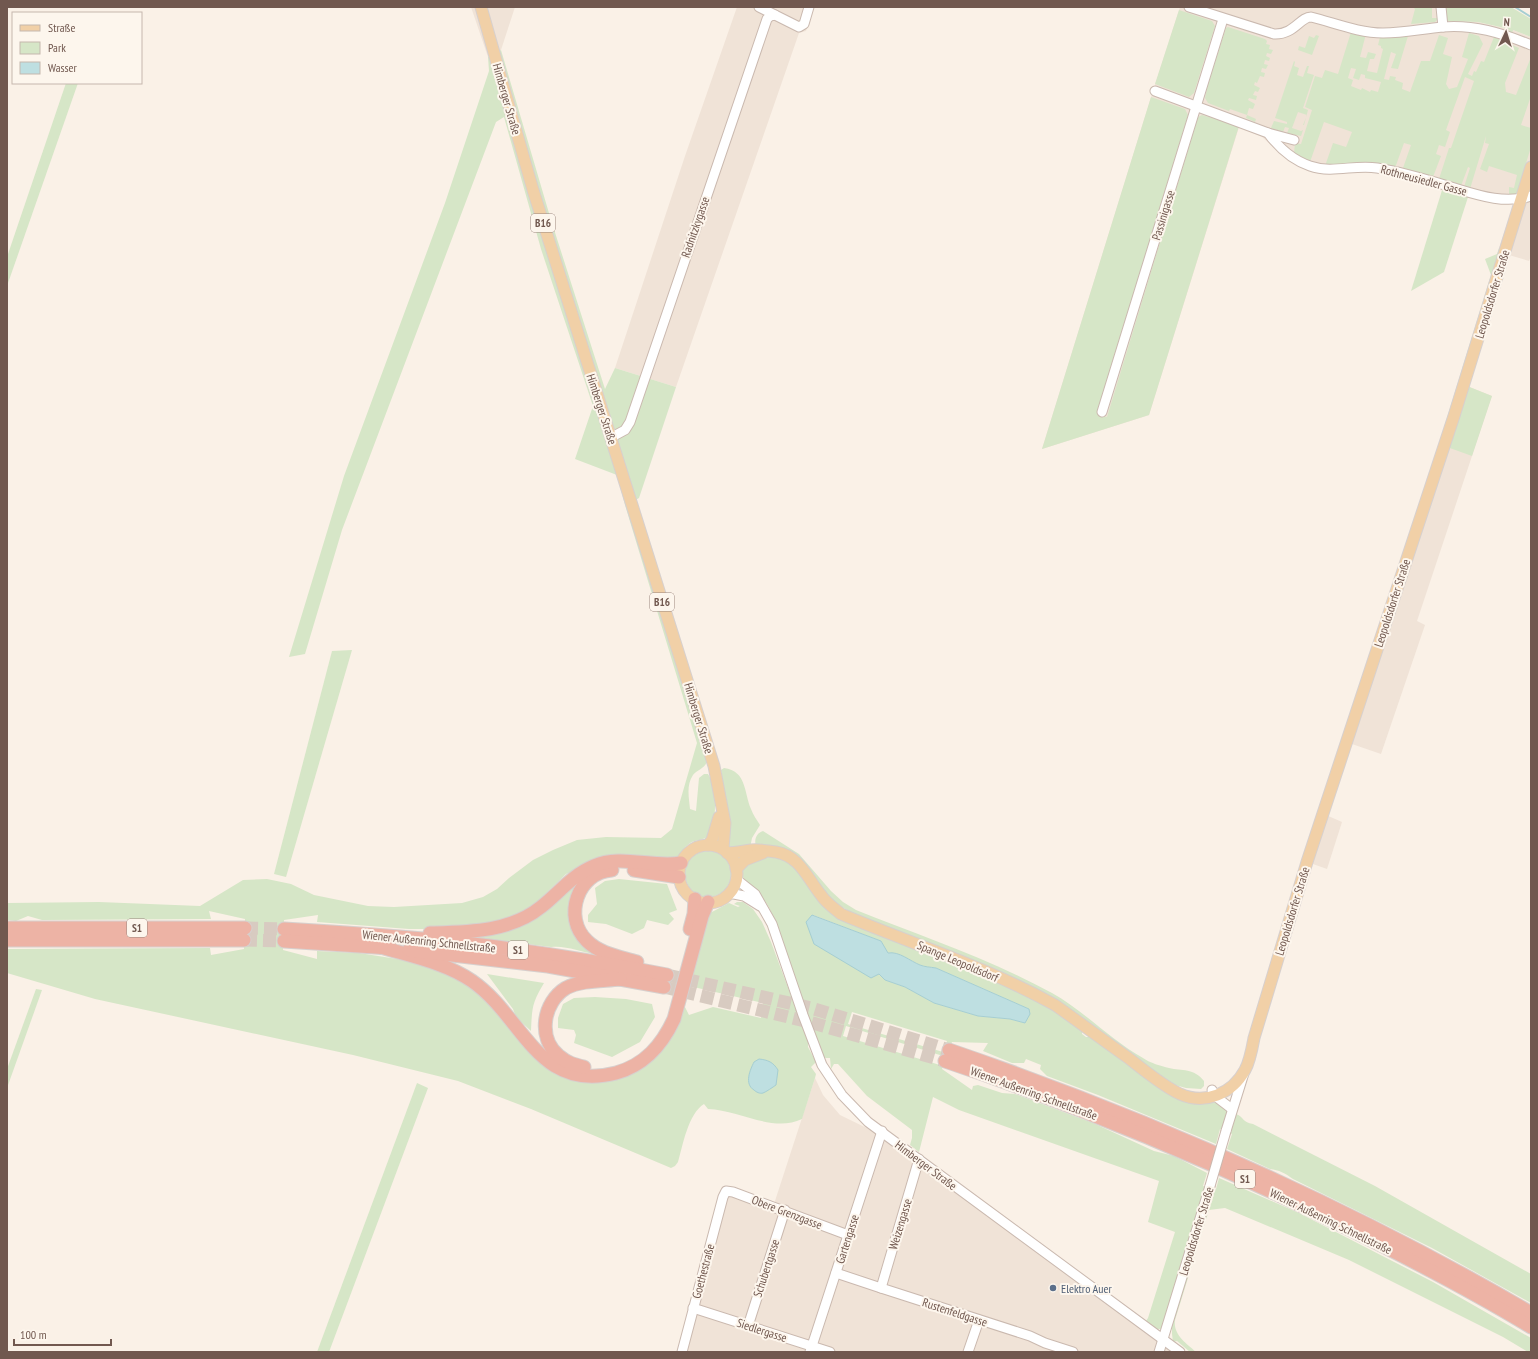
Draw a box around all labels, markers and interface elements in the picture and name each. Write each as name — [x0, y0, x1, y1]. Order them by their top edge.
legend — [12, 12, 142, 84]
north arrow — [1486, 12, 1526, 52]
text: N — [1503, 15, 1510, 29]
text: Straße — [48, 20, 75, 35]
text: Park — [48, 40, 66, 55]
text: Wasser — [48, 60, 78, 75]
street label: Himberger Straße — [490, 62, 524, 136]
street label: Rothneusiedler Gasse — [1379, 161, 1469, 199]
street label: Passinigasse — [1148, 188, 1178, 242]
street label: Radnitzkygasse — [678, 195, 712, 259]
road number: B16 — [531, 214, 555, 232]
street label: Leopoldsdorfer Straße — [1471, 248, 1513, 340]
street label: Himberger Straße — [583, 372, 621, 446]
street label: Leopoldsdorfer Straße — [1371, 557, 1413, 649]
road number: B16 — [650, 593, 674, 611]
street label: Himberger Straße — [681, 681, 717, 755]
street label: Leopoldsdorfer Straße — [1271, 865, 1313, 957]
road number: S1 — [127, 919, 147, 937]
street label: Wiener Außenring Schnellstraße — [362, 927, 496, 955]
street label: Spange Leopoldsdorf — [915, 937, 1002, 985]
road number: S1 — [508, 941, 528, 959]
street label: Wiener Außenring Schnellstraße — [968, 1063, 1100, 1123]
street label: Himberger Straße — [892, 1137, 960, 1193]
road number: S1 — [1235, 1170, 1255, 1188]
street label: Leopoldsdorfer Straße — [1175, 1185, 1217, 1277]
street label: Wiener Außenring Schnellstraße — [1268, 1185, 1395, 1257]
street label: Obere Grenzgasse — [750, 1192, 824, 1232]
street label: Weizengasse — [885, 1197, 915, 1251]
street label: Gartengasse — [832, 1213, 862, 1265]
street label: Schubertgasse — [750, 1237, 782, 1299]
street label: Goethestraße — [689, 1242, 717, 1300]
place label: Elektro Auer — [1061, 1281, 1112, 1296]
marker: Elektro Auer — [1048, 1283, 1058, 1293]
street label: Rustenfeldgasse — [921, 1294, 989, 1330]
street label: Siedlergasse — [735, 1315, 789, 1345]
scale bar — [14, 1321, 111, 1347]
text: 100 m — [20, 1327, 47, 1342]

